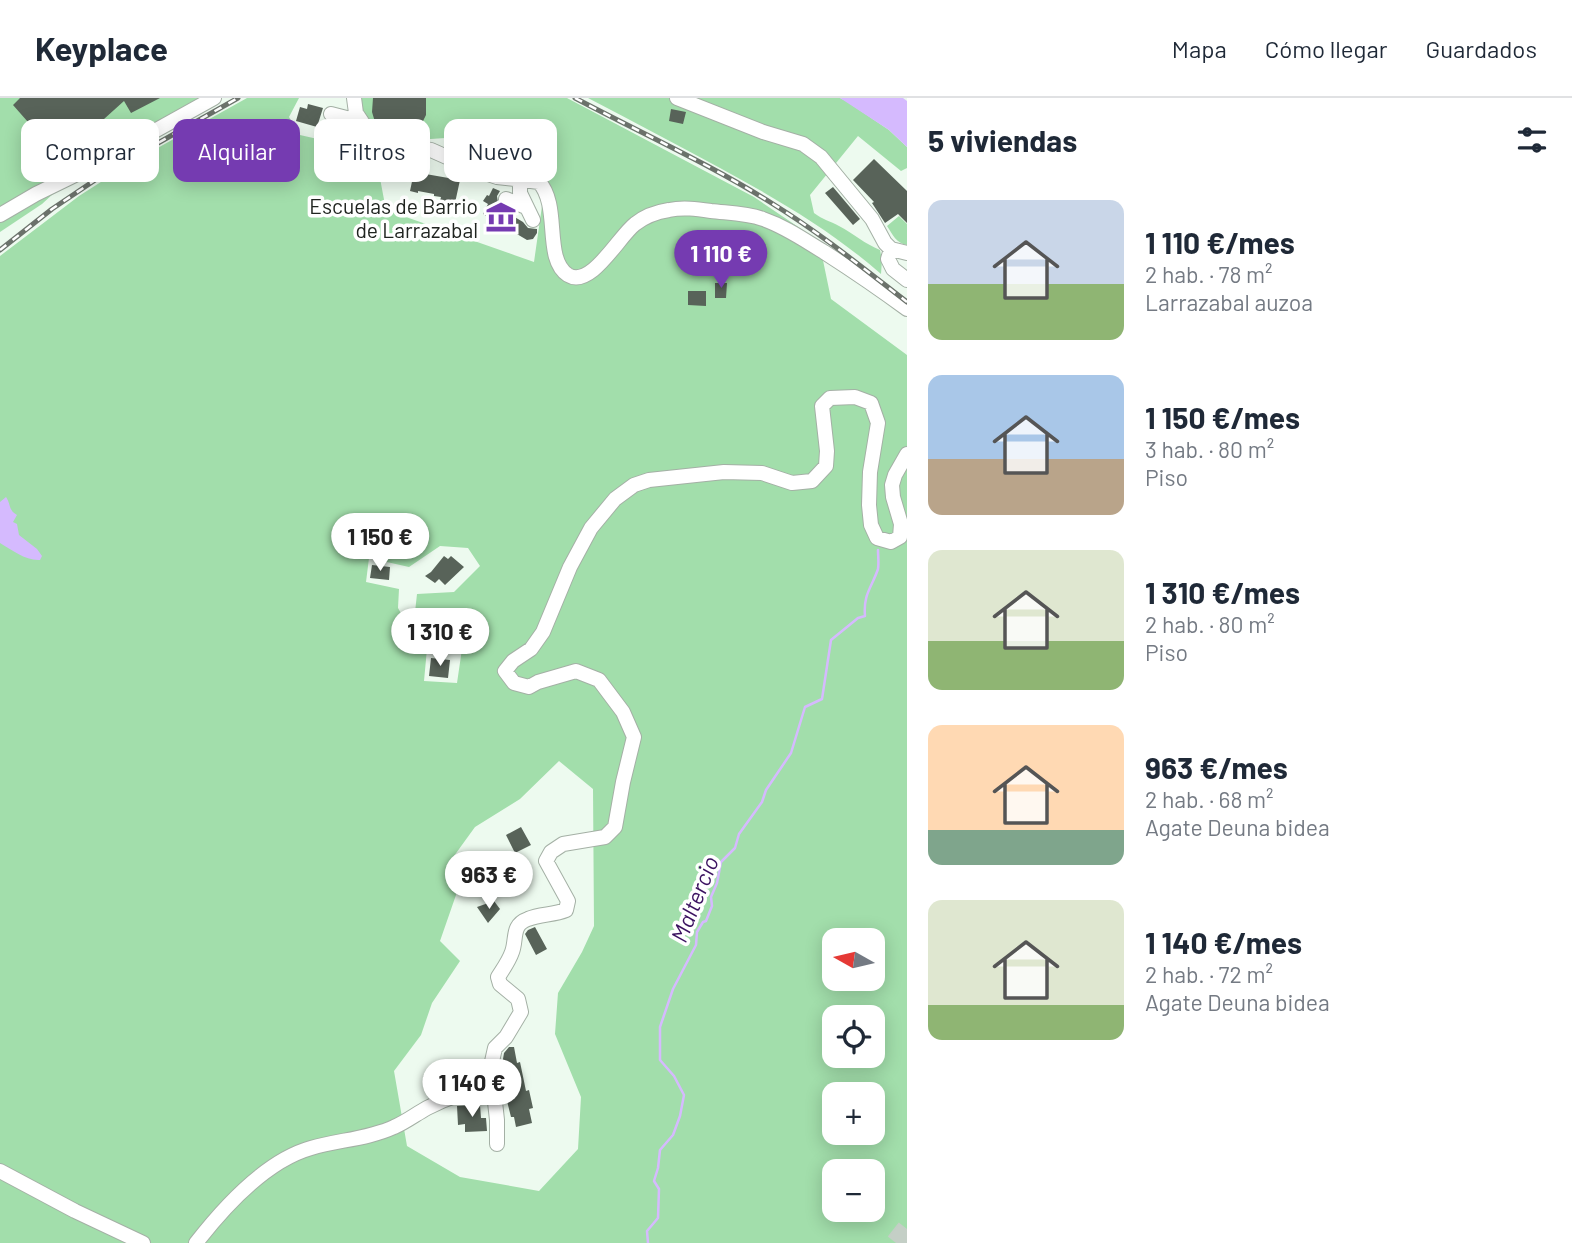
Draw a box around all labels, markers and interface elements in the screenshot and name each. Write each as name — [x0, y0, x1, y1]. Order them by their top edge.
text: Keyplace — [35, 28, 168, 68]
text: Mapa — [1172, 34, 1227, 63]
text: Cómo llegar — [1265, 34, 1387, 63]
text: Guardados — [1425, 34, 1537, 63]
chip: Comprar — [21, 119, 159, 182]
chip: Alquilar — [173, 119, 300, 182]
chip: Filtros — [314, 119, 430, 182]
chip: Nuevo — [444, 119, 557, 182]
icon: filters — [1513, 121, 1551, 159]
text: 5 viviendas — [928, 122, 1077, 158]
place label: Escuelas de Barrio de Larrazabal — [309, 193, 478, 242]
museum icon: Escuelas de Barrio de Larrazabal — [484, 200, 518, 234]
text: 1 110 €/mes — [1145, 224, 1295, 260]
icon: home — [984, 228, 1068, 312]
pin: 1 110 € — [656, 230, 786, 290]
text: 1 110 € — [690, 239, 752, 267]
text: 2 hab. · 78 m² — [1145, 260, 1273, 288]
text: Larrazabal auzoa — [1145, 288, 1313, 316]
text: 1 150 €/mes — [1145, 399, 1300, 435]
icon: home — [984, 403, 1068, 487]
text: 3 hab. · 80 m² — [1145, 435, 1274, 463]
text: Piso — [1145, 463, 1188, 491]
pin: 1 150 € — [315, 514, 445, 573]
text: 1 150 € — [347, 522, 413, 550]
text: 1 310 €/mes — [1145, 574, 1300, 610]
icon: home — [984, 578, 1068, 662]
pin: 1 310 € — [375, 608, 505, 668]
text: 2 hab. · 80 m² — [1145, 610, 1275, 638]
text: 1 310 € — [407, 617, 473, 645]
text: Piso — [1145, 638, 1188, 666]
text: 963 €/mes — [1145, 749, 1288, 785]
icon: home — [984, 753, 1068, 837]
text: 2 hab. · 68 m² — [1145, 785, 1274, 813]
text: Agate Deuna bidea — [1145, 813, 1330, 841]
pin: 963 € — [440, 852, 538, 911]
water label: Maltercio — [664, 852, 724, 946]
text: 963 € — [461, 860, 517, 888]
text: 1 140 €/mes — [1145, 924, 1302, 960]
north arrow — [822, 928, 886, 990]
map controls — [822, 928, 885, 1222]
icon: home — [984, 928, 1068, 1012]
text: 2 hab. · 72 m² — [1145, 960, 1273, 988]
text: Agate Deuna bidea — [1145, 988, 1330, 1016]
button: locate — [822, 1005, 885, 1068]
pin: 1 140 € — [407, 1060, 537, 1119]
text: 1 140 € — [438, 1068, 506, 1096]
button: + — [822, 1082, 885, 1145]
button: − — [822, 1159, 885, 1222]

